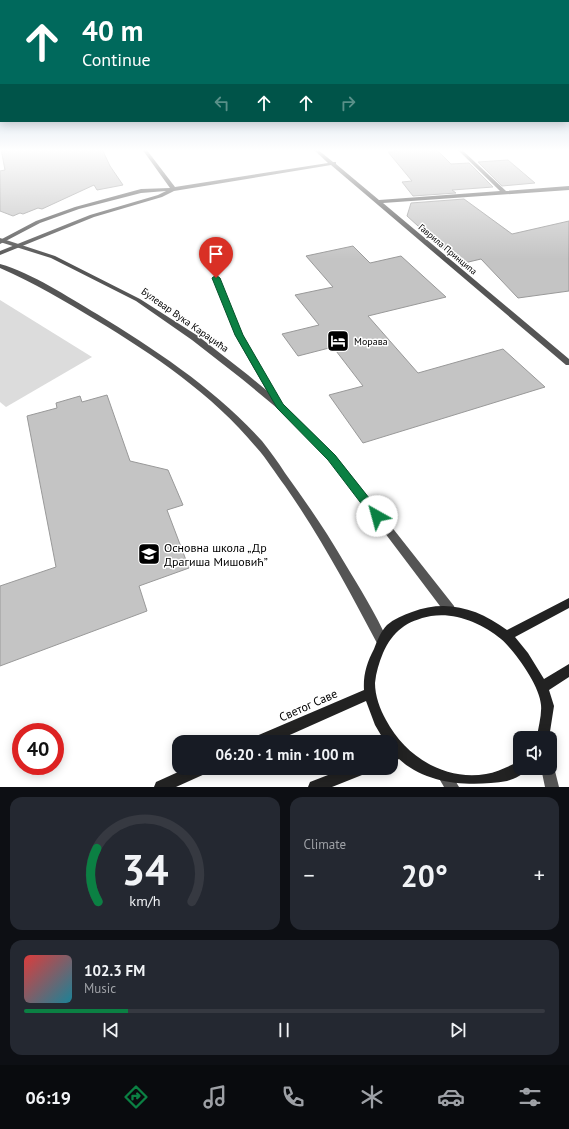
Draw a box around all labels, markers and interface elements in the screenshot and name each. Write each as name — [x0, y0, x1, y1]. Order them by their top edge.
text: 40 m — [82, 12, 143, 49]
icon: ahead — [16, 16, 68, 68]
text: Continue — [82, 48, 151, 71]
icon: left — [211, 92, 233, 114]
icon: ahead — [253, 92, 275, 114]
icon: ahead — [295, 92, 317, 114]
icon: right — [337, 92, 359, 114]
street label: Гаврила Принципа — [417, 221, 479, 277]
pin — [199, 237, 233, 278]
icon: arrive — [205, 243, 227, 265]
street label: Булевар Вука Караџића — [139, 285, 231, 355]
hotel icon: Морава — [325, 328, 351, 354]
place label: Морава — [354, 335, 388, 348]
position arrow — [356, 495, 398, 537]
place label: Основна школа „Др Драгиша Мишовић” — [164, 540, 268, 569]
school or university icon: Основна школа „Др Драгиша Мишовић” — [136, 541, 162, 567]
street label: Светог Саве — [277, 686, 339, 724]
speed limit sign: 40 — [12, 723, 64, 775]
map controls — [513, 731, 557, 775]
button: sound — [513, 731, 557, 775]
text: 06:20 · 1 min · 100 m — [216, 745, 354, 764]
text: Climate — [304, 836, 346, 853]
text: 34 — [121, 842, 168, 895]
text: 20° — [401, 856, 448, 895]
text: − — [304, 861, 315, 889]
text: + — [534, 861, 545, 889]
text: km/h — [129, 890, 160, 909]
text: 102.3 FM — [84, 961, 145, 980]
text: Music — [84, 980, 116, 997]
icon: previous — [100, 1019, 122, 1041]
icon: pause — [273, 1019, 295, 1041]
icon: next — [447, 1019, 469, 1041]
icon: directions — [122, 1083, 150, 1111]
icon: music — [201, 1083, 229, 1111]
icon: phone — [279, 1083, 307, 1111]
icon: climate — [358, 1083, 386, 1111]
icon: car — [437, 1083, 465, 1111]
icon: filters — [516, 1083, 544, 1111]
text: 06:19 — [25, 1086, 71, 1109]

